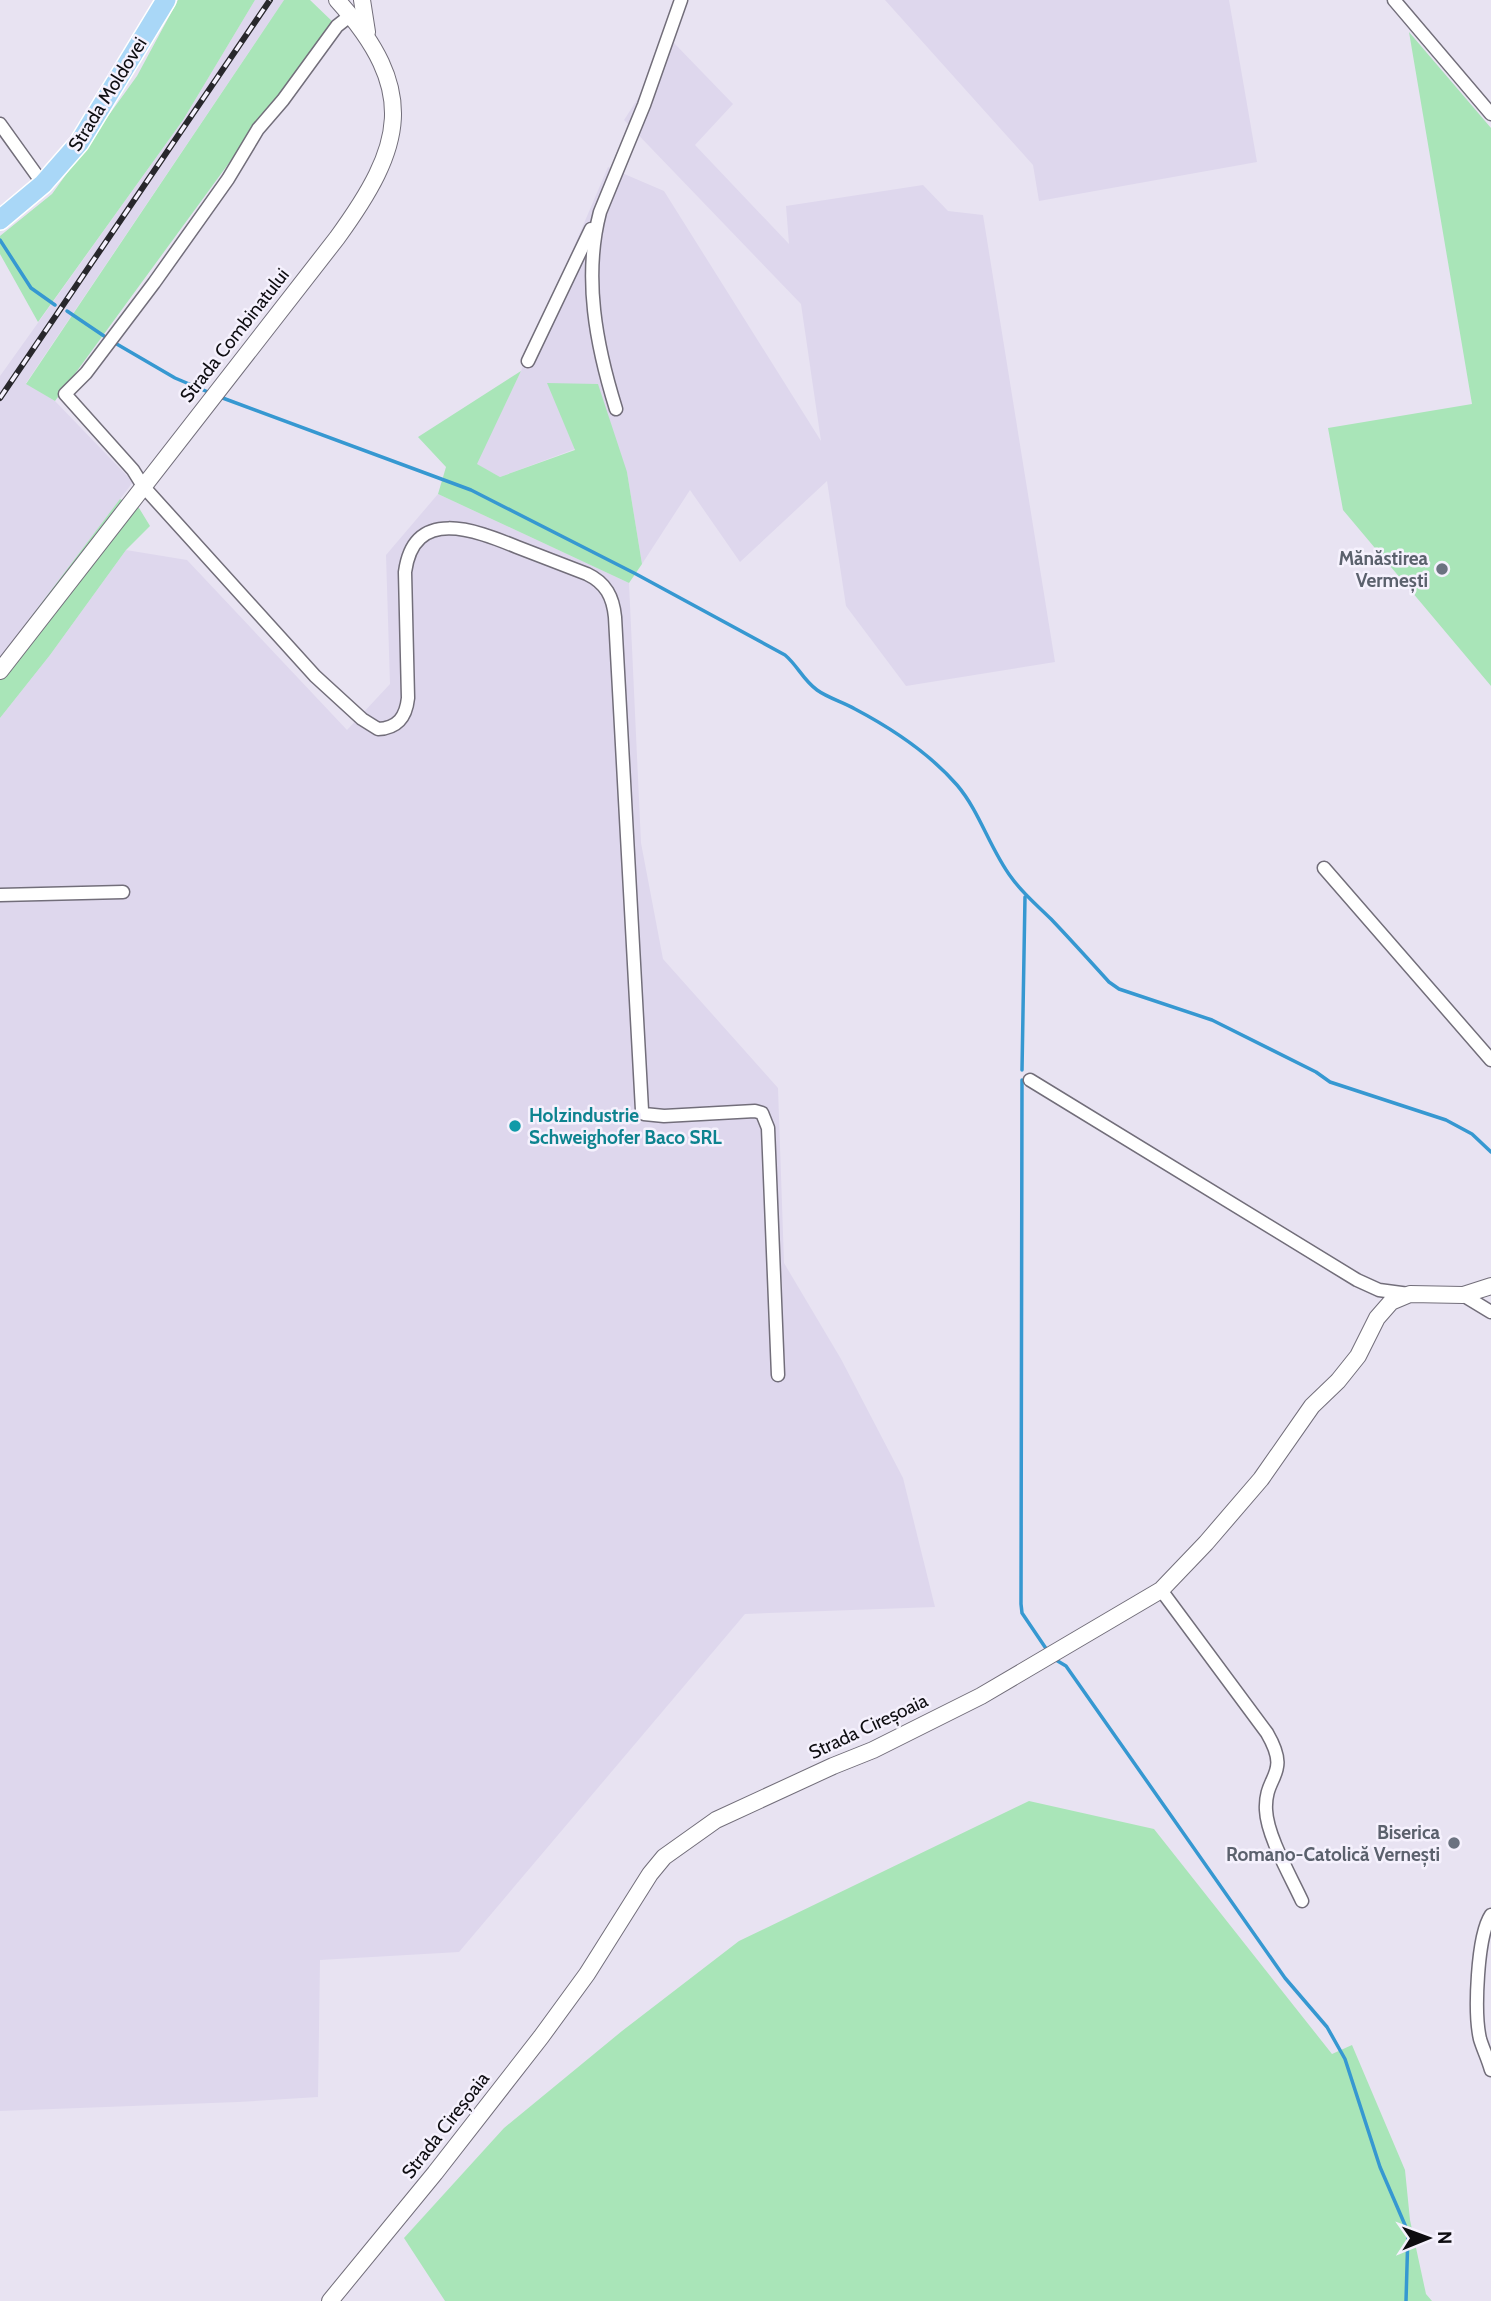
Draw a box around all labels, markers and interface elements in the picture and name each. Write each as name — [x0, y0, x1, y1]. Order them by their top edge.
street label: Strada Moldovei — [63, 33, 152, 155]
street label: Strada Combinatului — [175, 264, 294, 407]
place label: Mănăstirea Vermești — [1338, 547, 1429, 593]
marker: Mănăstirea Vermești — [1434, 561, 1450, 577]
place label: Holzindustrie Schweighofer Baco SRL — [529, 1104, 722, 1149]
marker: Holzindustrie Schweighofer Baco SRL — [507, 1118, 523, 1134]
street label: Strada Cireșoaia — [805, 1689, 932, 1765]
place label: Biserica Romano-Catolică Vernești — [1226, 1821, 1441, 1867]
marker: Biserica Romano-Catolică Vernești — [1446, 1835, 1462, 1851]
street label: Strada Cireșoaia — [397, 2068, 495, 2184]
north arrow — [1393, 2203, 1463, 2273]
text: N — [1433, 2231, 1456, 2245]

